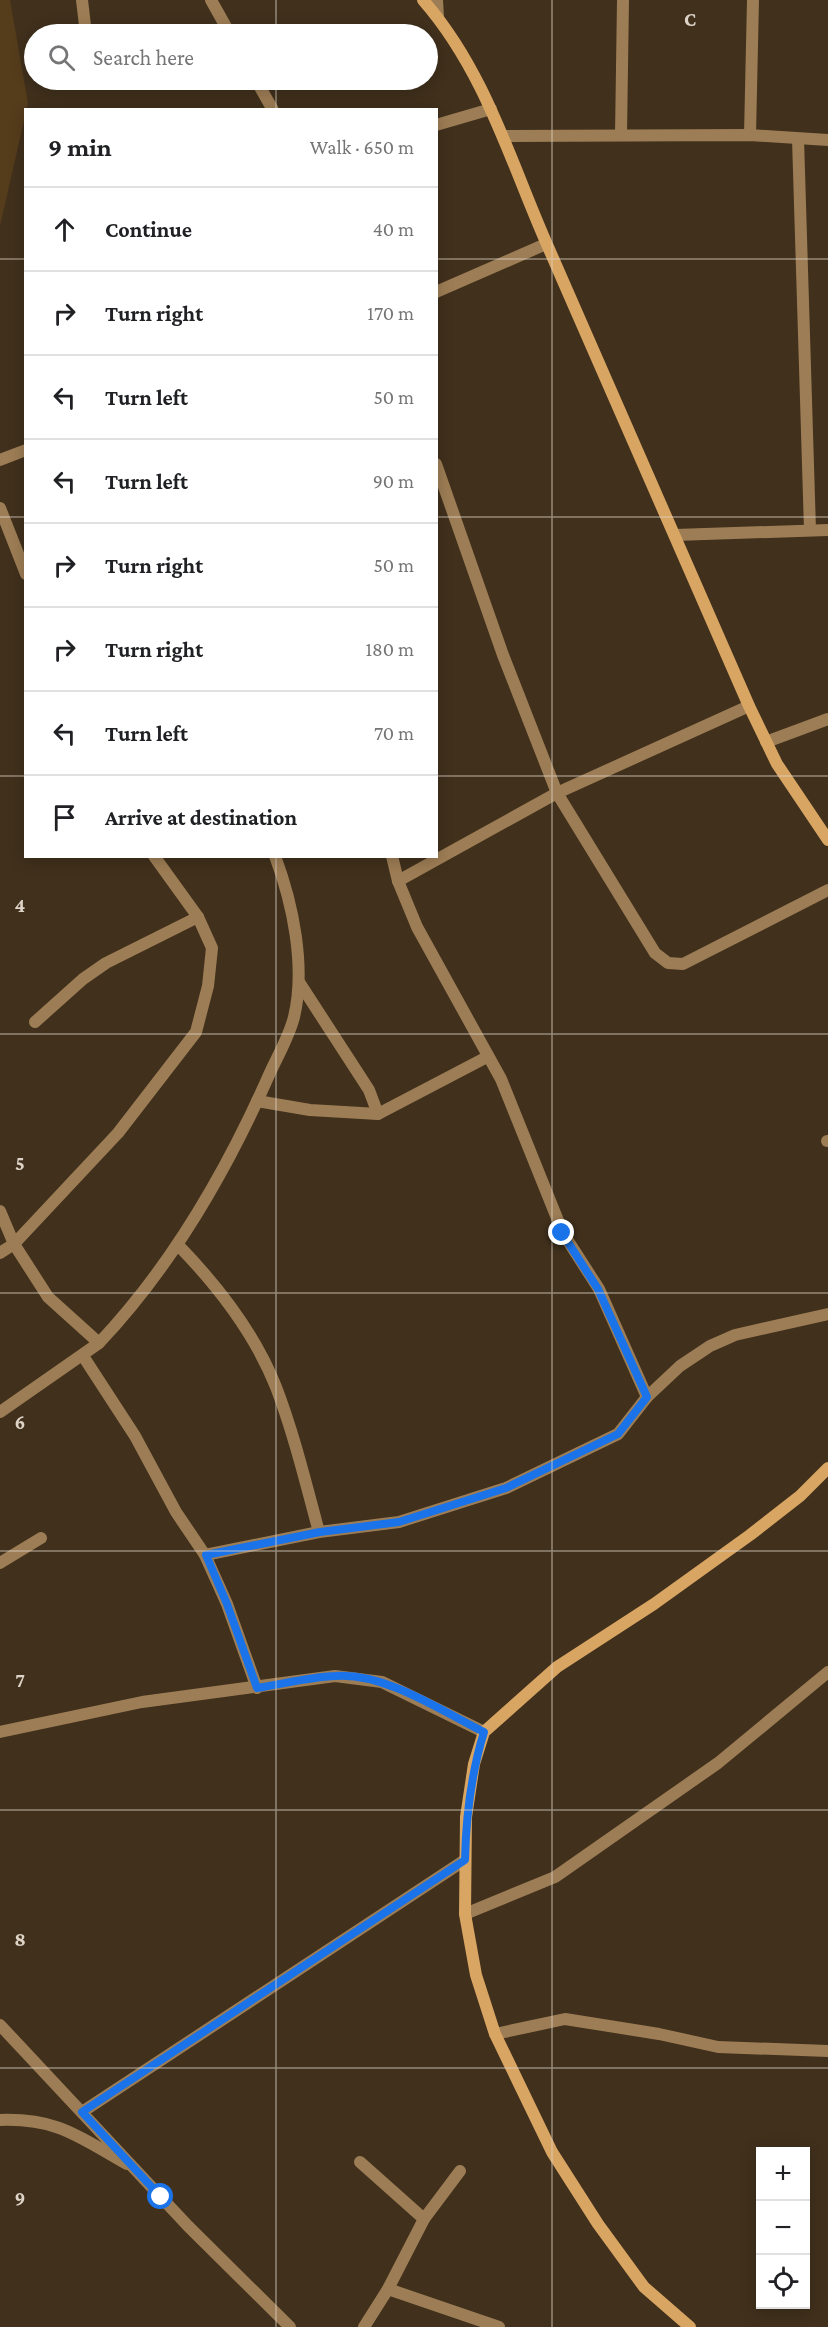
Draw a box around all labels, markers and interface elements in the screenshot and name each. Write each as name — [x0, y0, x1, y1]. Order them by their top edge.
text: C — [684, 8, 696, 30]
search box — [24, 24, 438, 90]
icon: search — [45, 41, 78, 74]
text: Search here — [93, 45, 194, 70]
text: 9 min — [48, 133, 112, 162]
text: Walk · 650 m — [310, 136, 414, 158]
icon: ahead — [48, 213, 81, 246]
text: Continue — [105, 217, 192, 242]
text: 40 m — [373, 218, 414, 240]
icon: right — [48, 297, 81, 330]
text: Turn right — [105, 301, 203, 326]
text: 170 m — [367, 302, 414, 324]
icon: left — [48, 381, 81, 414]
text: Turn left — [105, 385, 188, 410]
text: 50 m — [373, 386, 414, 408]
icon: left — [48, 465, 81, 498]
text: Turn left — [105, 469, 188, 494]
text: 90 m — [373, 470, 414, 492]
icon: right — [48, 549, 81, 582]
text: Turn right — [105, 553, 203, 578]
text: 50 m — [373, 554, 414, 576]
icon: right — [48, 633, 81, 666]
text: Turn right — [105, 637, 203, 662]
text: 180 m — [365, 638, 414, 660]
icon: left — [48, 717, 81, 750]
text: Turn left — [105, 721, 188, 746]
text: 70 m — [374, 722, 414, 744]
icon: arrive — [48, 801, 81, 834]
text: Arrive at destination — [105, 805, 297, 830]
text: 4 — [15, 894, 26, 916]
text: 5 — [15, 1152, 25, 1174]
route end — [548, 1219, 574, 1245]
text: 6 — [15, 1411, 25, 1433]
text: 7 — [15, 1669, 25, 1691]
text: 8 — [14, 1928, 26, 1950]
map controls — [756, 2147, 810, 2309]
button: + — [756, 2147, 810, 2201]
route start — [147, 2183, 173, 2209]
text: 9 — [15, 2187, 25, 2209]
button: − — [756, 2201, 810, 2255]
button: locate — [756, 2255, 810, 2309]

